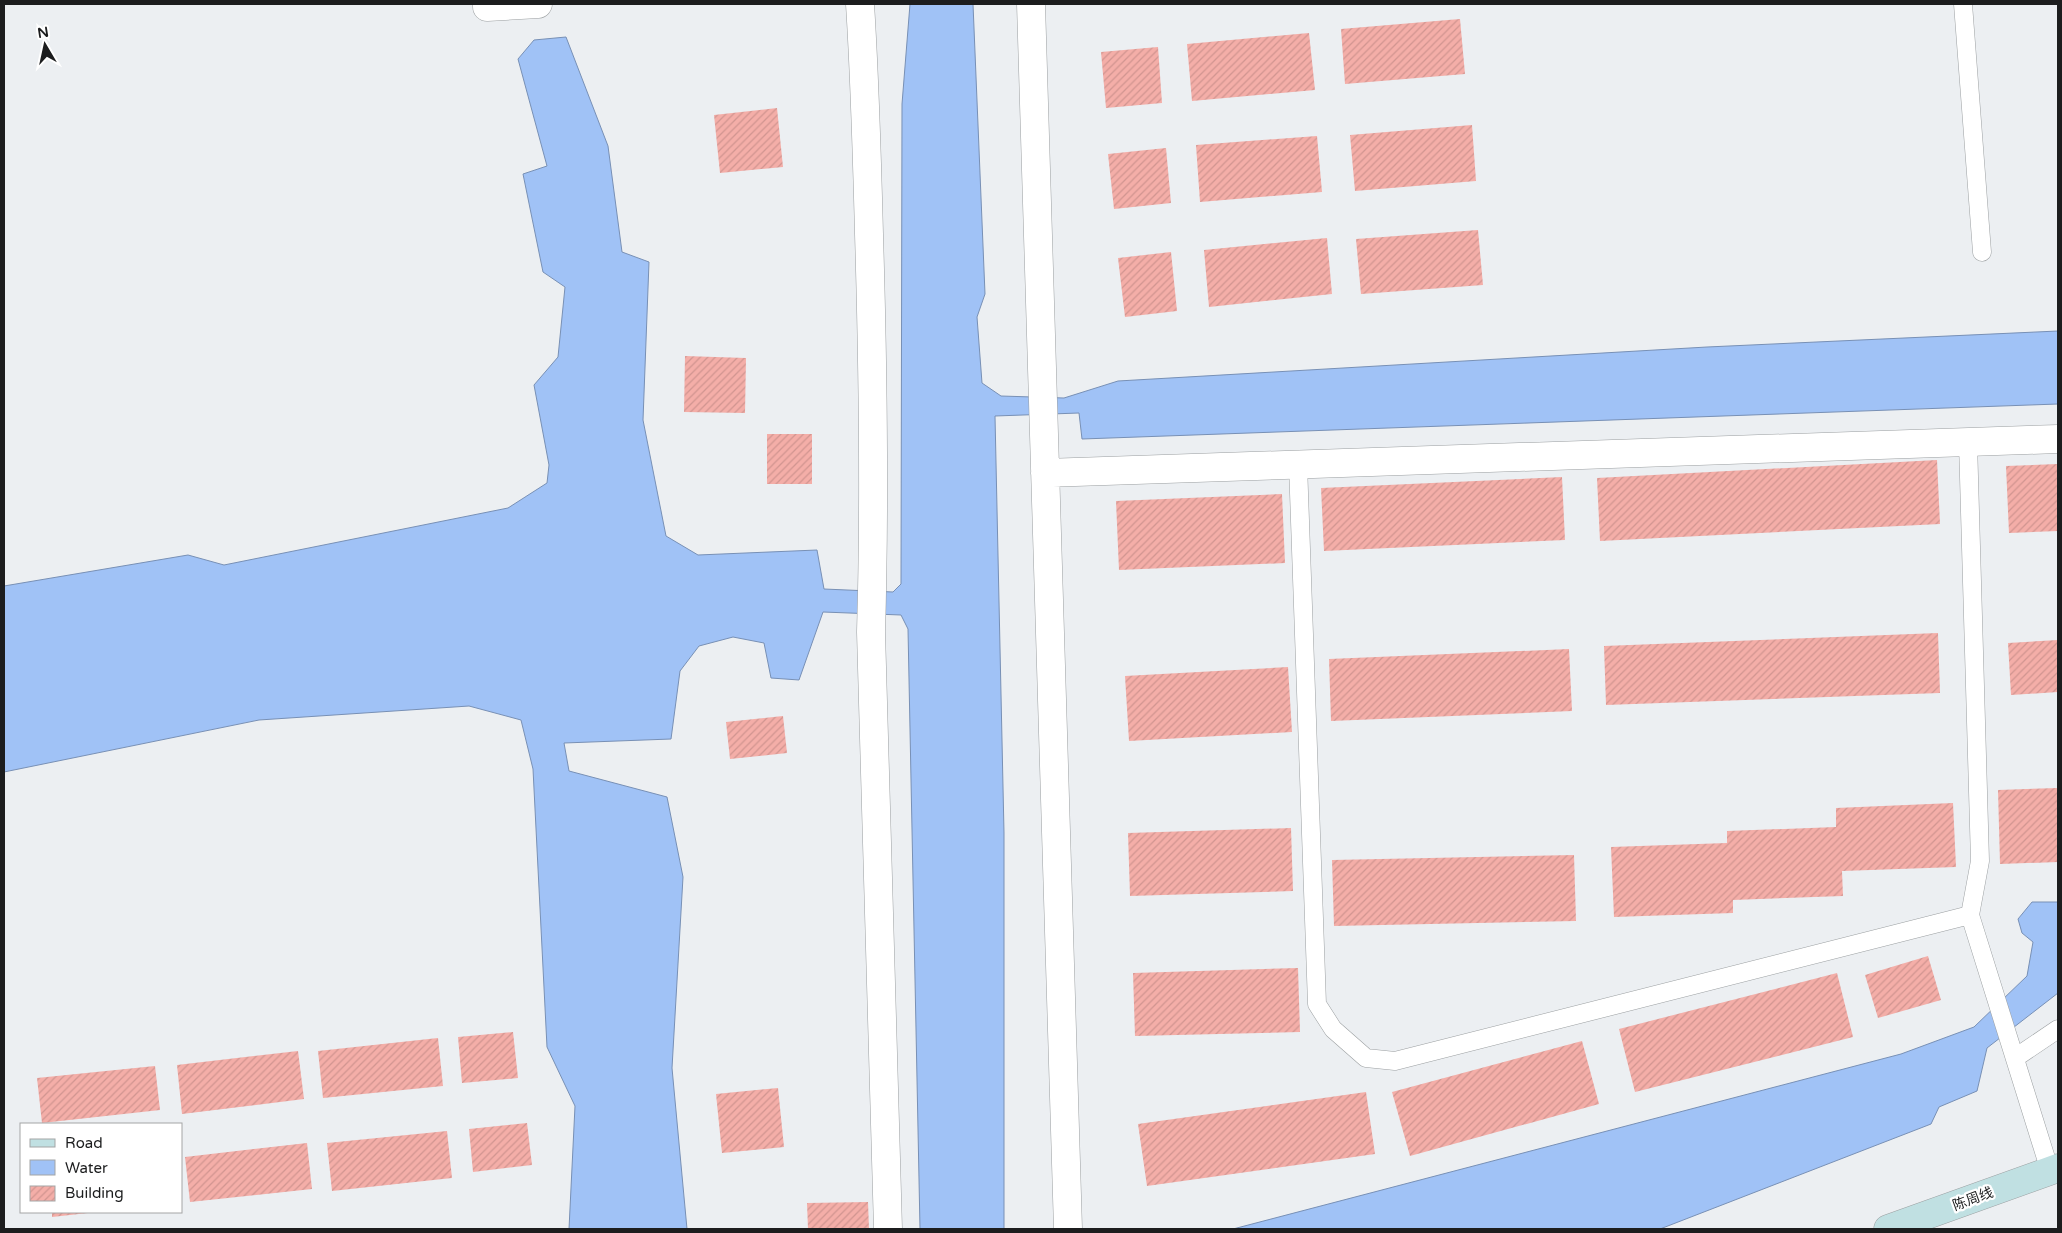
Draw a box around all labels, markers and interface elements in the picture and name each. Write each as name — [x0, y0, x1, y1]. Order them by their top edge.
north arrow — [20, 20, 70, 70]
text: N — [36, 23, 50, 42]
legend — [20, 1123, 182, 1213]
text: Road — [65, 1134, 103, 1152]
text: Water — [65, 1159, 108, 1177]
text: Building — [65, 1184, 124, 1202]
street label: 陈周线 — [1950, 1184, 1996, 1214]

